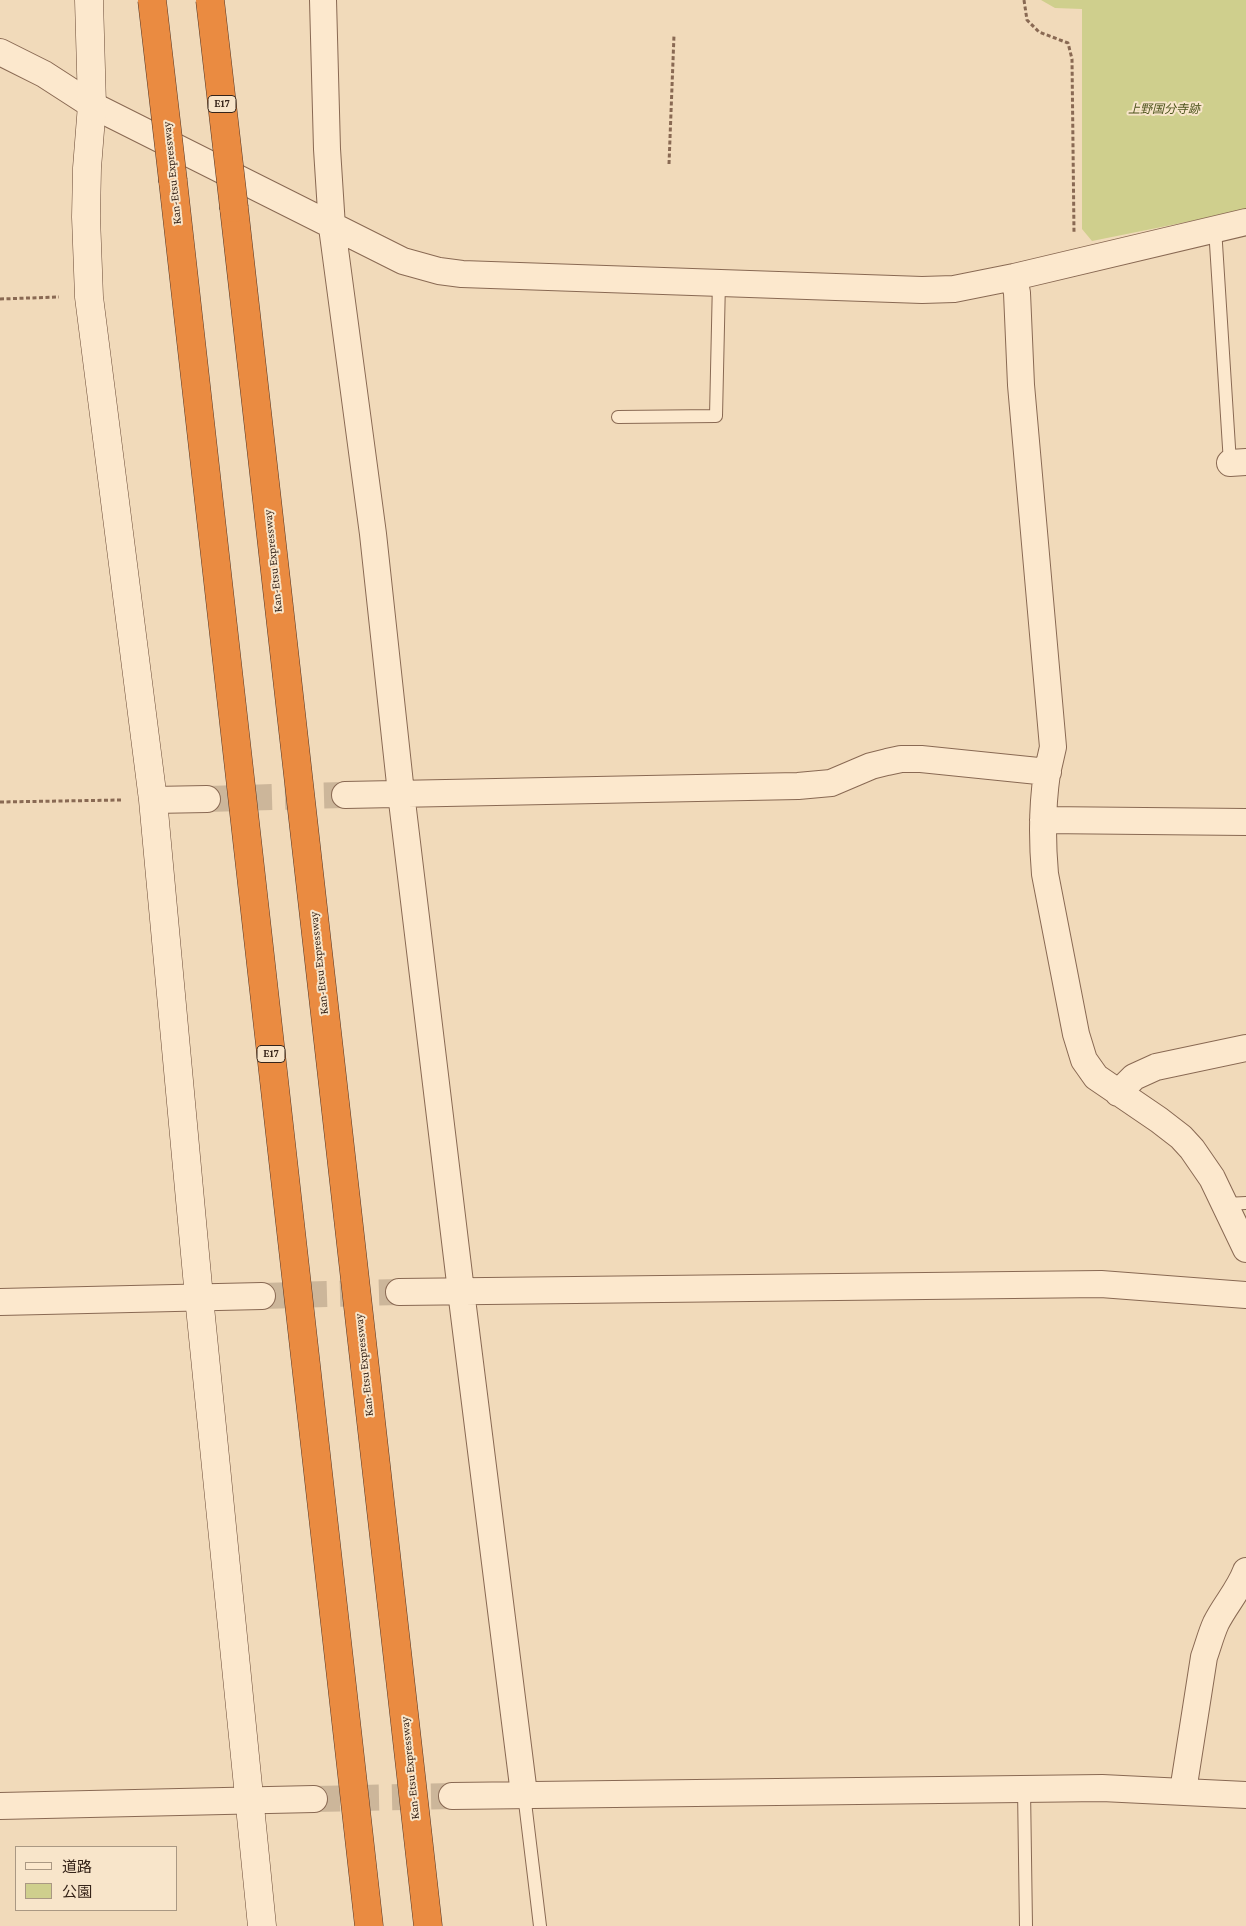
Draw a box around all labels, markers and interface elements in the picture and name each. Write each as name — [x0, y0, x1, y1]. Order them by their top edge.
road number: E17 — [208, 96, 236, 112]
park label: 上野国分寺跡 — [1128, 102, 1200, 116]
street label: Kan-Etsu Expressway — [159, 121, 185, 225]
street label: Kan-Etsu Expressway — [260, 509, 286, 613]
street label: Kan-Etsu Expressway — [306, 911, 332, 1015]
road number: E17 — [257, 1046, 285, 1062]
street label: Kan-Etsu Expressway — [351, 1313, 377, 1417]
street label: Kan-Etsu Expressway — [397, 1716, 423, 1820]
legend — [15, 1846, 178, 1911]
text: 道路 — [62, 1859, 92, 1875]
text: 公園 — [62, 1884, 92, 1900]

